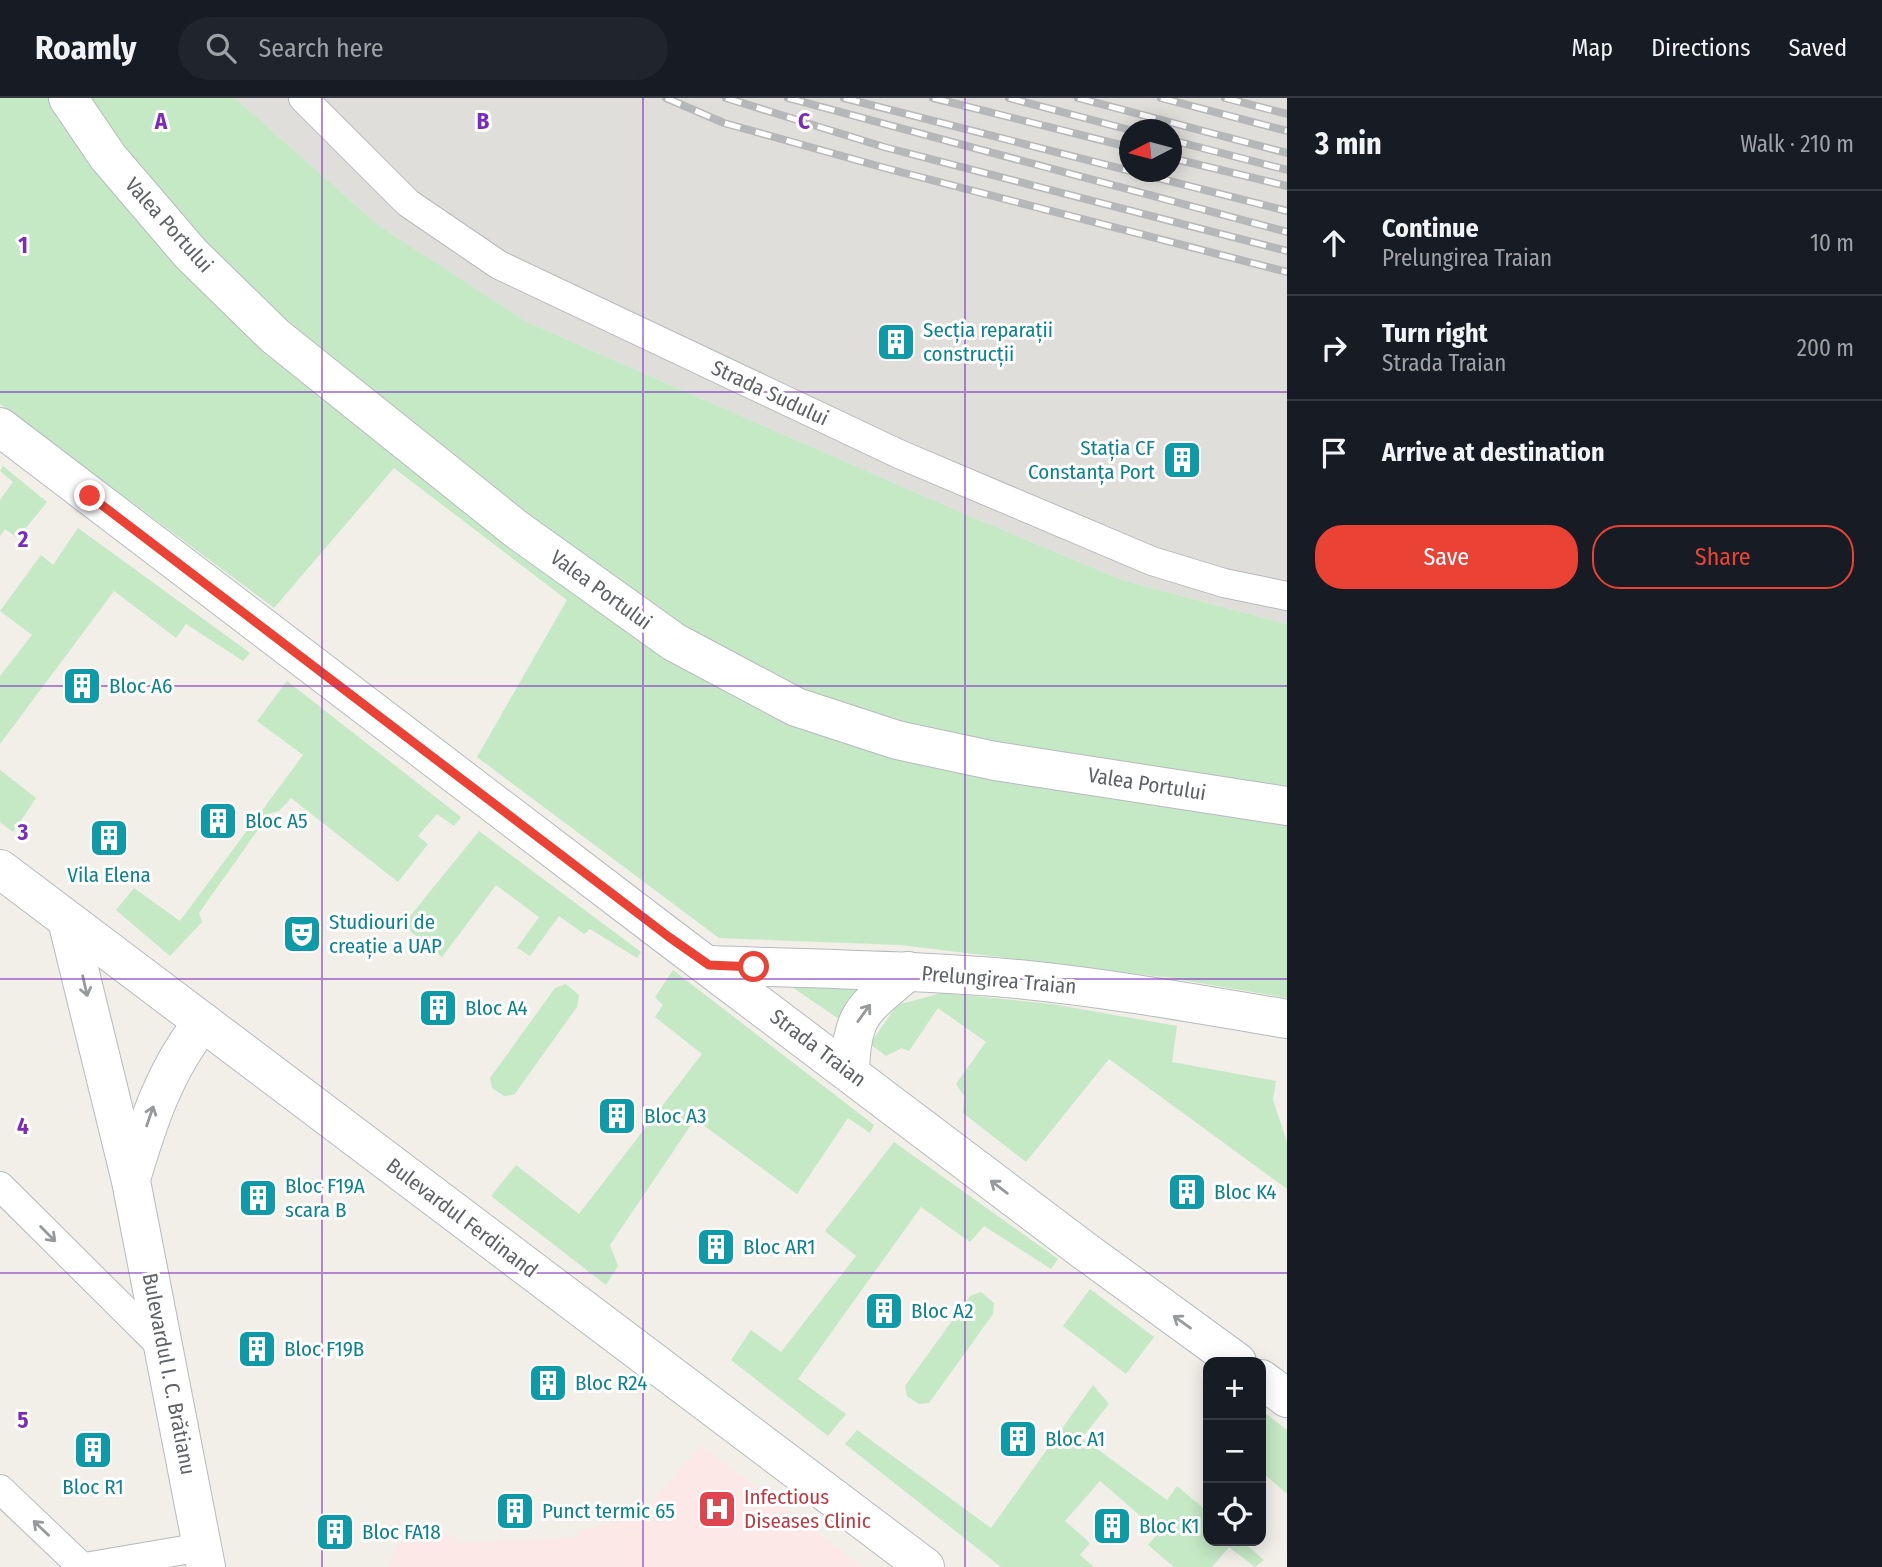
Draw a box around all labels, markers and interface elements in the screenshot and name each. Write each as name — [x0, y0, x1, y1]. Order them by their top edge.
search box — [178, 17, 668, 80]
text: Roamly — [35, 28, 136, 68]
icon: search — [202, 29, 240, 67]
text: Search here — [258, 33, 384, 64]
text: Map — [1572, 34, 1613, 62]
text: Directions — [1651, 34, 1750, 62]
text: Saved — [1788, 34, 1847, 62]
text: A — [154, 107, 168, 135]
text: B — [477, 107, 490, 135]
text: C — [798, 107, 810, 135]
north arrow — [1119, 119, 1182, 182]
text: 3 min — [1315, 126, 1382, 162]
text: Walk · 210 m — [1740, 130, 1854, 158]
street label: Valea Portului — [119, 172, 219, 278]
text: Continue — [1382, 213, 1479, 244]
icon: ahead — [1315, 224, 1353, 262]
text: 10 m — [1810, 229, 1854, 257]
text: 1 — [18, 231, 28, 259]
text: Prelungirea Traian — [1382, 244, 1552, 272]
place label: Secția reparații construcții — [923, 317, 1053, 367]
text: Turn right — [1382, 318, 1488, 349]
building icon: Secția reparații construcții — [875, 321, 917, 363]
icon: right — [1315, 329, 1353, 367]
text: 200 m — [1797, 334, 1854, 362]
text: Strada Traian — [1382, 349, 1506, 377]
street label: Strada Sudului — [707, 355, 833, 431]
icon: arrive — [1315, 434, 1353, 472]
place label: Stația CF Constanța Port — [1028, 435, 1155, 485]
text: Arrive at destination — [1382, 437, 1605, 468]
building icon: Stația CF Constanța Port — [1161, 439, 1203, 481]
route end — [74, 480, 105, 511]
text: 2 — [17, 525, 29, 553]
button: Save — [1315, 525, 1578, 589]
button: Share — [1592, 525, 1854, 589]
street label: Valea Portului — [545, 544, 657, 636]
building icon: Bloc A6 — [61, 665, 103, 707]
place label: Bloc A6 — [109, 673, 172, 699]
street label: Valea Portului — [1086, 762, 1208, 806]
building icon: Bloc A5 — [197, 800, 239, 842]
place label: Bloc A5 — [245, 808, 308, 834]
building icon: Vila Elena — [88, 817, 130, 859]
text: 3 — [17, 818, 29, 846]
place label: Vila Elena — [67, 862, 151, 888]
place label: Studiouri de creație a UAP — [329, 909, 442, 959]
theatre icon: Studiouri de creație a UAP — [281, 913, 323, 955]
route start — [738, 951, 769, 982]
street label: Prelungirea Traian — [921, 960, 1077, 1000]
one-way arrow — [78, 974, 92, 997]
building icon: Bloc A4 — [417, 987, 459, 1029]
place label: Bloc A4 — [465, 995, 528, 1021]
street label: Strada Traian — [765, 1003, 871, 1093]
one-way arrow — [856, 1004, 871, 1023]
building icon: Bloc A3 — [596, 1095, 638, 1137]
place label: Bloc A3 — [644, 1103, 706, 1129]
one-way arrow — [145, 1105, 157, 1127]
text: 4 — [17, 1112, 29, 1140]
street label: Bulevardul Ferdinand — [381, 1153, 543, 1283]
building icon: Bloc K4 — [1166, 1171, 1208, 1213]
place label: Bloc F19A scara B — [285, 1173, 365, 1223]
building icon: Bloc F19A scara B — [237, 1177, 279, 1219]
one-way arrow — [991, 1179, 1009, 1194]
place label: Bloc K4 — [1214, 1179, 1277, 1205]
one-way arrow — [40, 1226, 57, 1243]
building icon: Bloc AR1 — [695, 1226, 737, 1268]
place label: Bloc AR1 — [743, 1234, 815, 1260]
street label: Bulevardul I. C. Brătianu — [137, 1271, 201, 1477]
building icon: Bloc A2 — [863, 1290, 905, 1332]
place label: Bloc A2 — [911, 1298, 973, 1324]
one-way arrow — [1173, 1315, 1192, 1329]
building icon: Bloc F19B — [236, 1328, 278, 1370]
place label: Bloc F19B — [284, 1336, 364, 1362]
map controls — [1203, 1357, 1266, 1546]
button: + — [1203, 1357, 1266, 1420]
building icon: Bloc R24 — [527, 1362, 569, 1404]
place label: Bloc R24 — [575, 1370, 647, 1396]
text: 5 — [17, 1406, 29, 1434]
building icon: Bloc A1 — [997, 1418, 1039, 1460]
button: − — [1203, 1420, 1266, 1483]
place label: Bloc A1 — [1045, 1426, 1105, 1452]
building icon: Bloc R1 — [72, 1429, 114, 1471]
place label: Bloc R1 — [62, 1474, 124, 1500]
button: locate — [1203, 1483, 1266, 1546]
place label: Infectious Diseases Clinic — [744, 1484, 871, 1534]
hospital icon: Infectious Diseases Clinic — [696, 1488, 738, 1530]
building icon: Punct termic 65 — [494, 1490, 536, 1532]
place label: Punct termic 65 — [542, 1498, 675, 1524]
building icon: Bloc K1 — [1091, 1505, 1133, 1547]
building icon: Bloc FA18 — [314, 1511, 356, 1553]
place label: Bloc K1 — [1139, 1513, 1199, 1539]
place label: Bloc FA18 — [362, 1519, 441, 1545]
one-way arrow — [32, 1520, 50, 1536]

